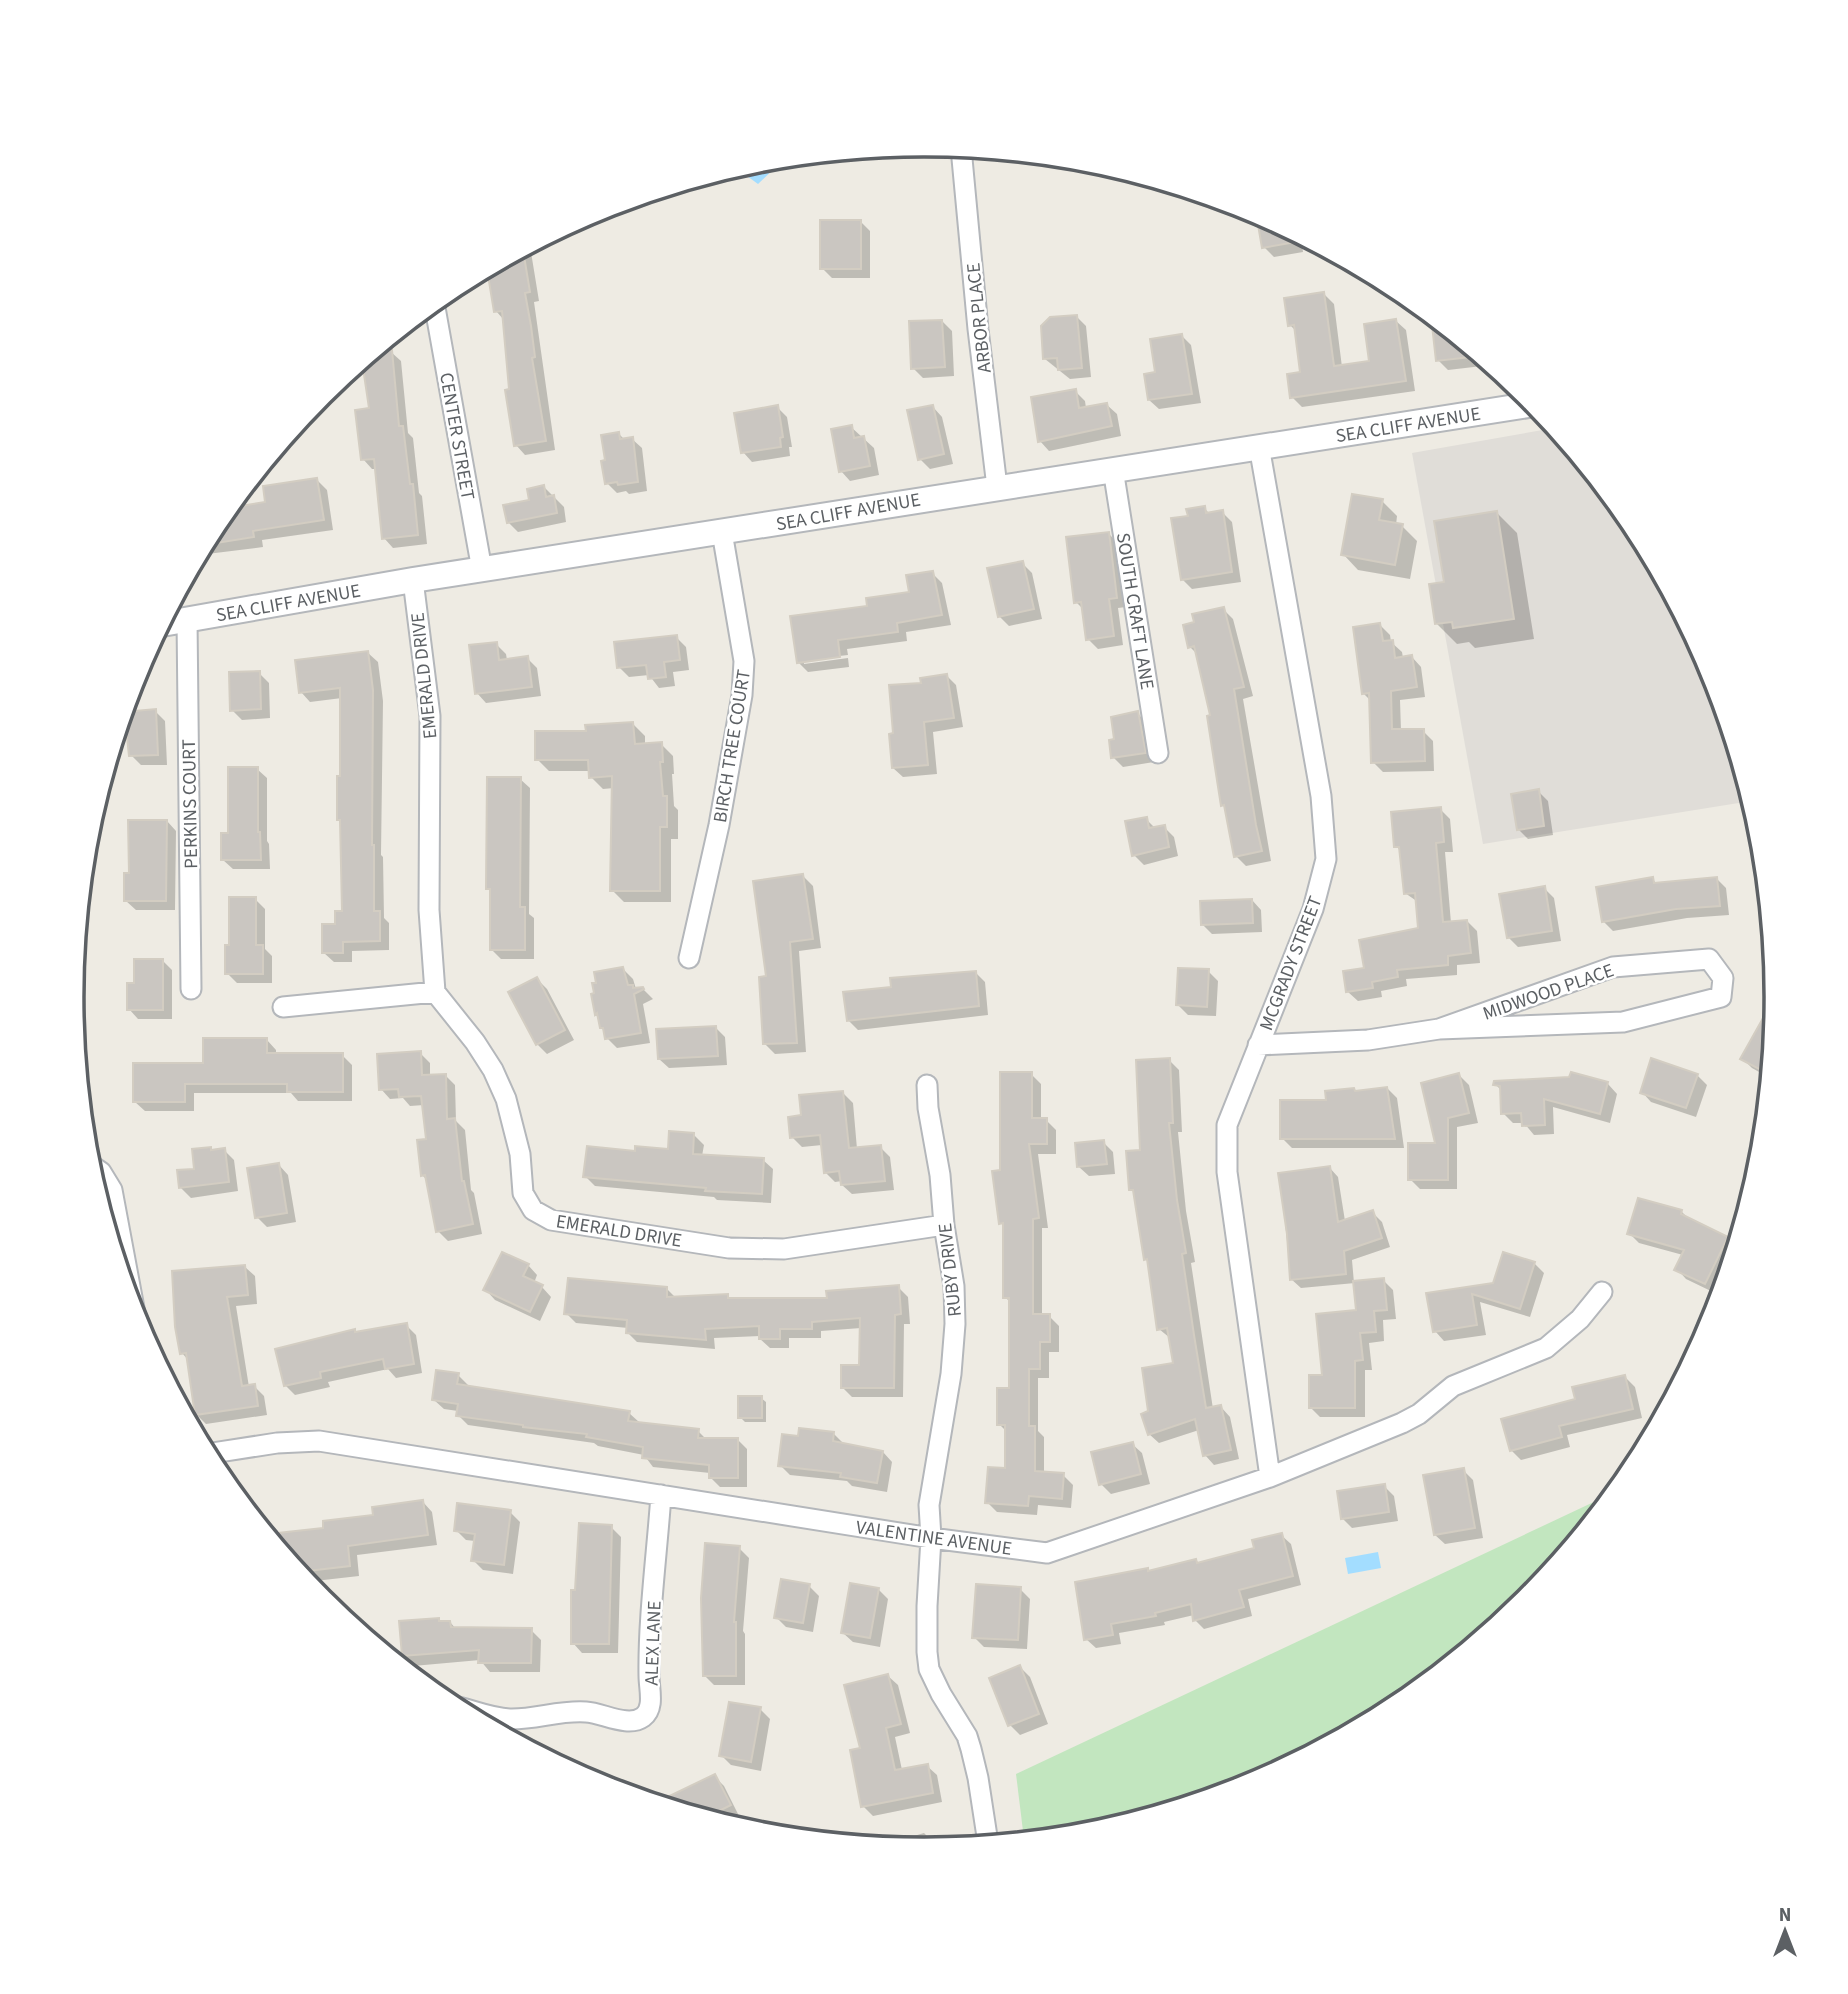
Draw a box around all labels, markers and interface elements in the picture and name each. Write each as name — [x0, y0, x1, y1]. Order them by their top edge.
street label: ARBOR PLACE — [960, 261, 999, 374]
street label: CENTER STREET — [432, 370, 481, 502]
street label: SEA CLIFF AVENUE — [1334, 401, 1483, 450]
street label: SEA CLIFF AVENUE — [774, 486, 923, 538]
street label: SOUTH CRAFT LANE — [1109, 531, 1160, 692]
street label: SEA CLIFF AVENUE — [214, 577, 363, 629]
street label: EMERALD DRIVE — [404, 611, 445, 740]
street label: BIRCH TREE COURT — [707, 668, 758, 825]
street label: PERKINS COURT — [176, 739, 205, 869]
street label: MCGRADY STREET — [1253, 892, 1329, 1035]
street label: MIDWOOD PLACE — [1479, 957, 1618, 1027]
street label: EMERALD DRIVE — [554, 1208, 684, 1255]
street label: RUBY DRIVE — [932, 1222, 969, 1318]
street label: VALENTINE AVENUE — [854, 1514, 1013, 1563]
street label: ALEX LANE — [639, 1600, 668, 1686]
north arrow — [1750, 1896, 1820, 1966]
text: N — [1779, 1902, 1791, 1929]

